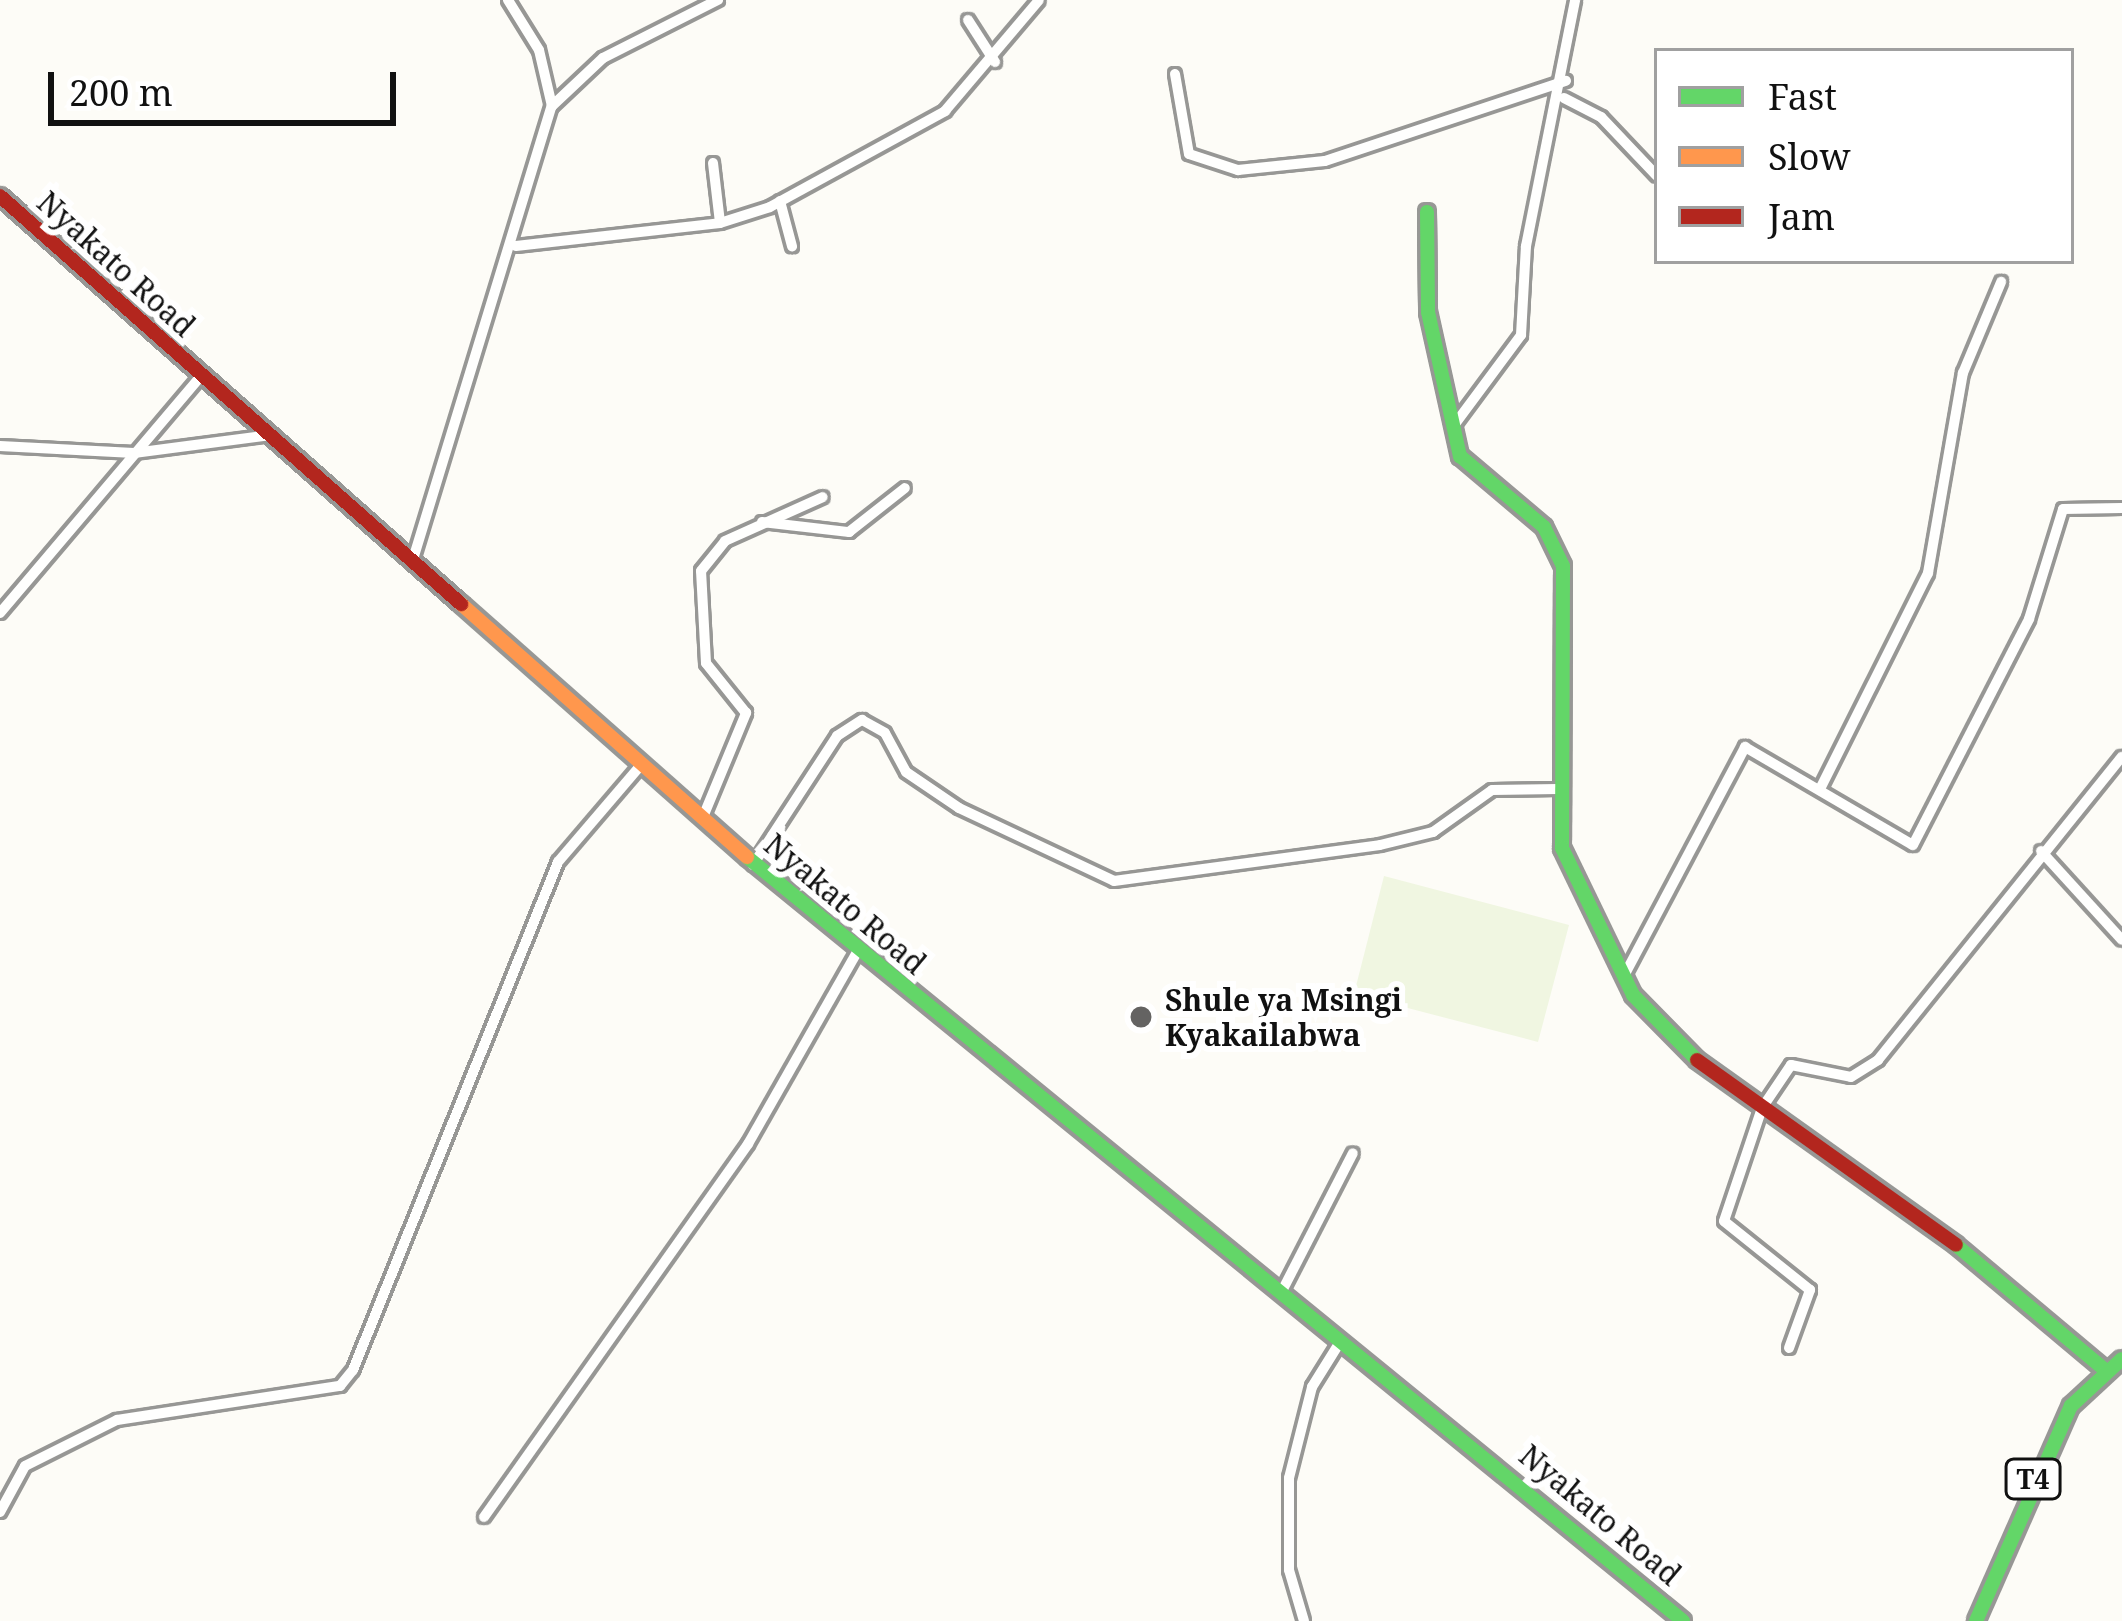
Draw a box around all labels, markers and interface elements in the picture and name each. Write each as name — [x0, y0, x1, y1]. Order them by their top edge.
scale bar — [54, 48, 402, 122]
legend — [1654, 48, 2074, 264]
text: 200 m — [69, 68, 173, 117]
text: Fast — [1768, 72, 1837, 121]
text: Slow — [1768, 132, 1851, 181]
street label: Nyakato Road — [30, 184, 202, 344]
text: Jam — [1768, 192, 1835, 241]
street label: Nyakato Road — [757, 826, 933, 982]
place label: Shule ya Msingi Kyakailabwa — [1165, 982, 1402, 1052]
marker: Shule ya Msingi Kyakailabwa — [1128, 1004, 1154, 1030]
street label: Nyakato Road — [1512, 1437, 1688, 1593]
road number: T4 — [2003, 1458, 2063, 1500]

